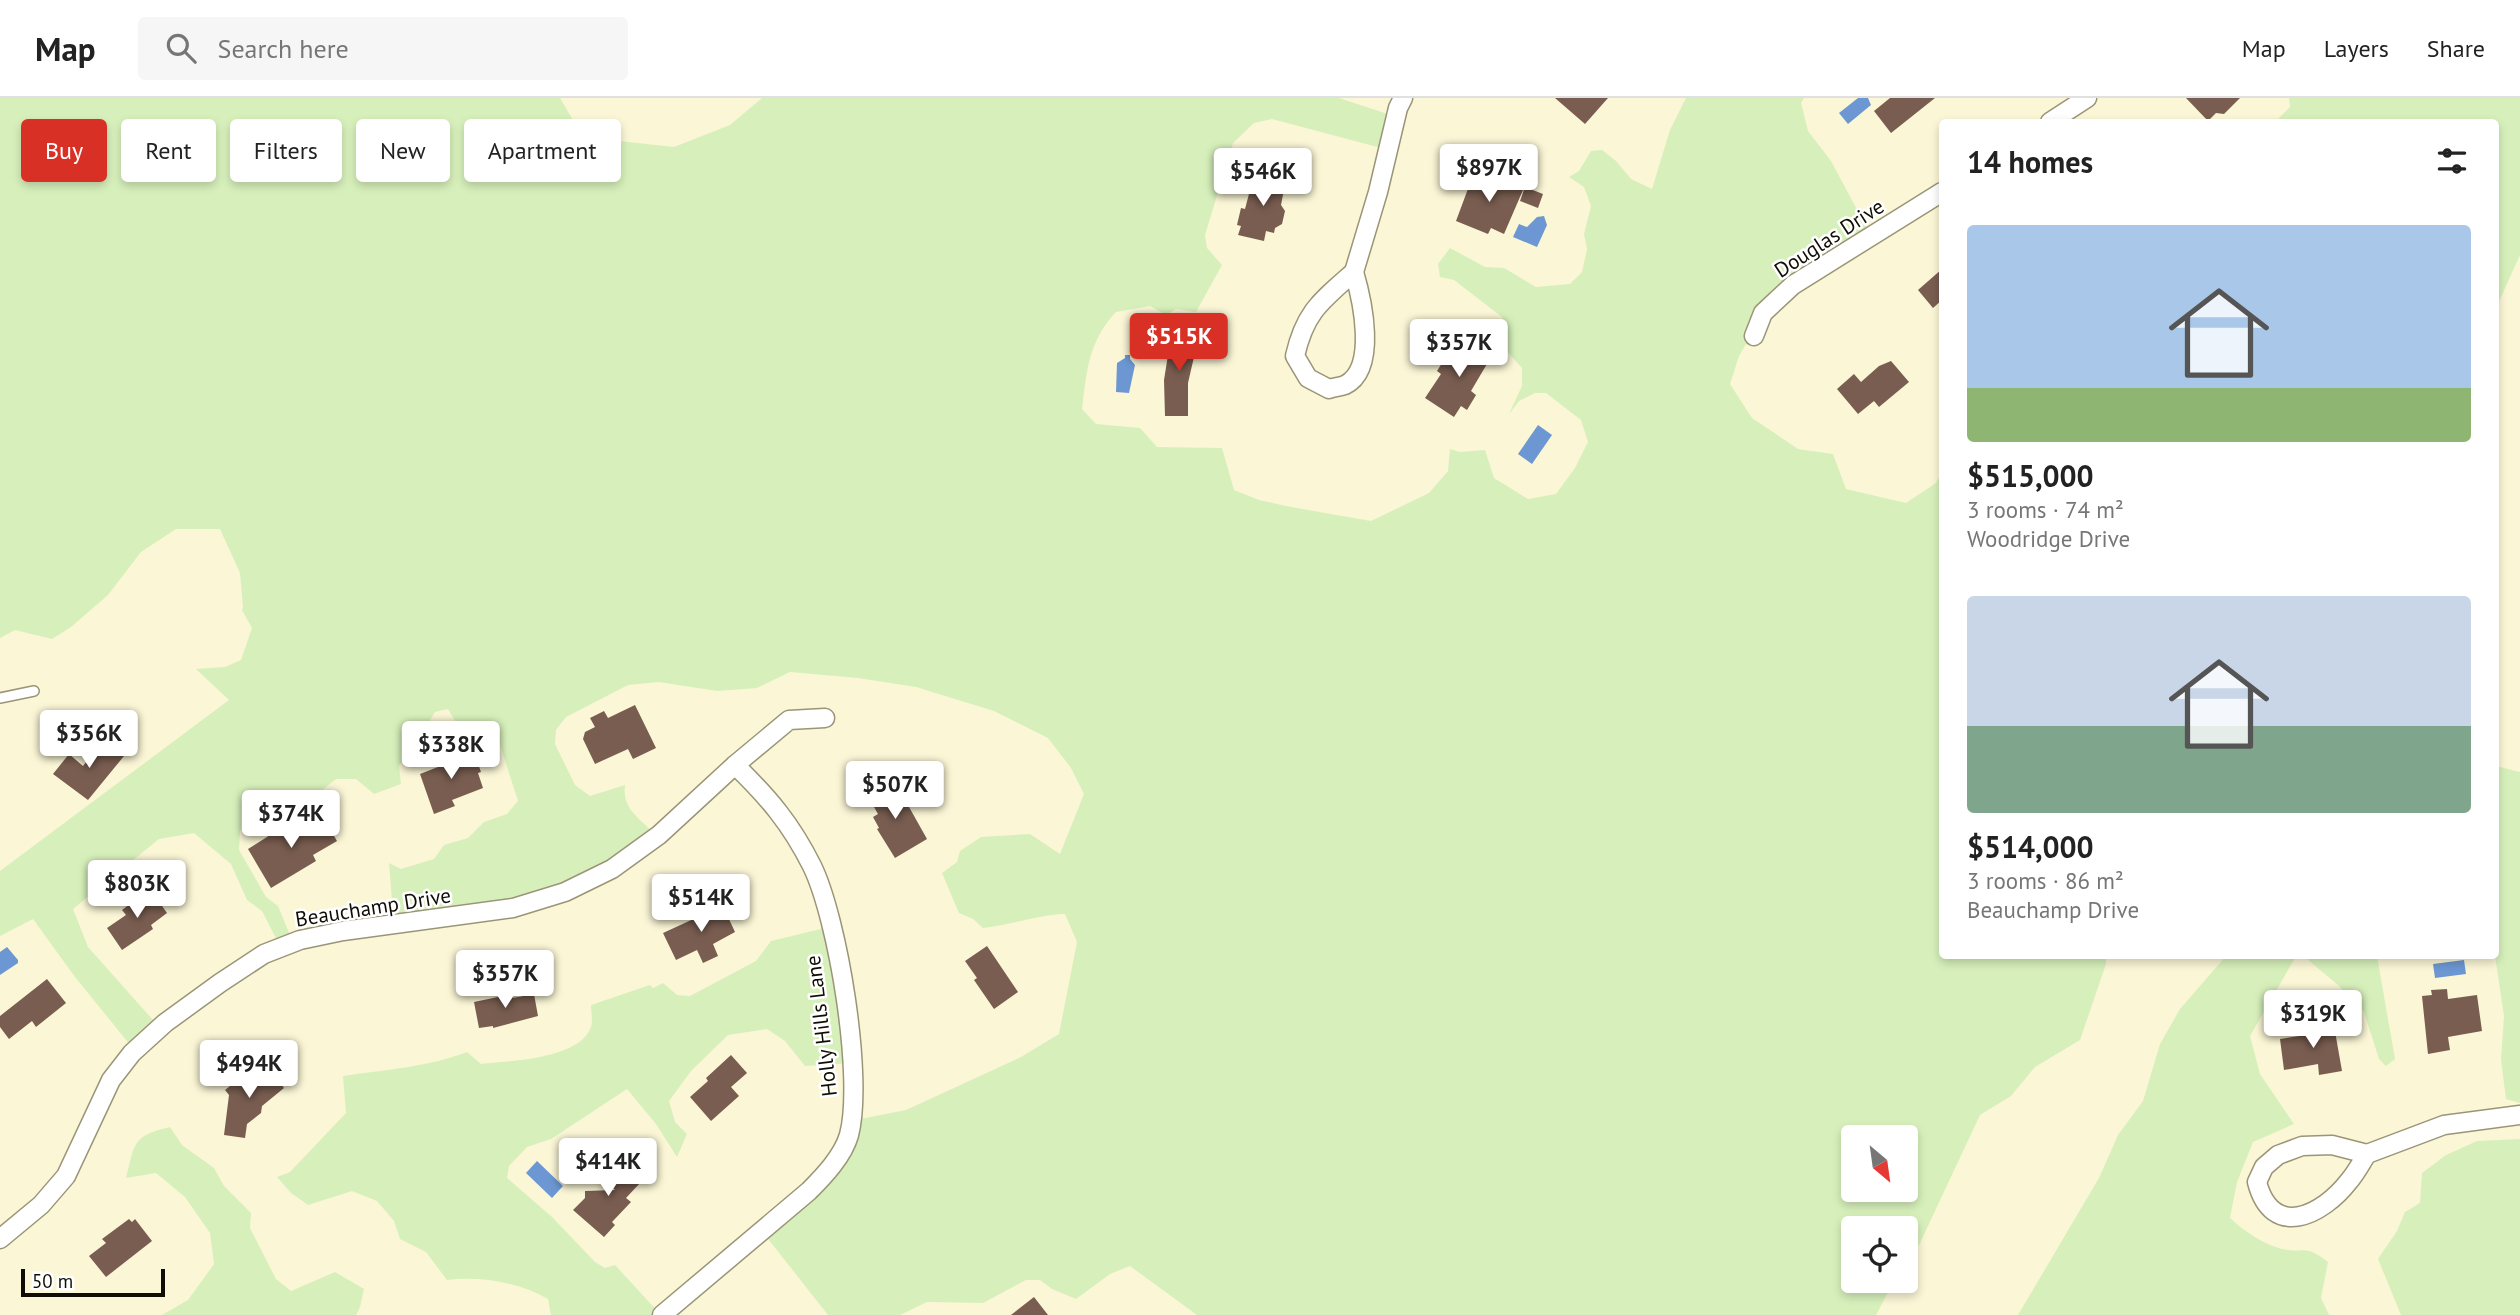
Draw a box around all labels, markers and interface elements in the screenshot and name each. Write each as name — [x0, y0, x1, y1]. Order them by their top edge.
search box — [138, 17, 628, 80]
text: Map — [35, 27, 96, 70]
icon: search — [162, 29, 200, 67]
text: Search here — [218, 32, 349, 65]
text: Map — [2242, 33, 2286, 64]
text: Layers — [2324, 33, 2389, 64]
text: Share — [2427, 33, 2485, 64]
chip: Buy — [21, 119, 107, 182]
chip: Rent — [121, 119, 216, 182]
chip: Filters — [230, 119, 342, 182]
chip: New — [356, 119, 450, 182]
chip: Apartment — [464, 119, 621, 182]
text: 14 homes — [1967, 142, 2093, 181]
icon: filters — [2433, 142, 2471, 180]
pin: $897K — [1440, 144, 1538, 204]
pin: $546K — [1214, 148, 1312, 208]
text: $897K — [1456, 152, 1522, 181]
text: $546K — [1230, 156, 1296, 185]
street label: Douglas Drive — [1769, 192, 1889, 284]
icon: home — [2156, 270, 2282, 396]
pin: $515K — [1130, 314, 1228, 373]
pin: $357K — [1410, 320, 1508, 379]
text: $515K — [1146, 321, 1212, 350]
text: $357K — [1426, 327, 1492, 356]
text: $515,000 — [1967, 456, 2094, 495]
text: 3 rooms · 74 m² — [1967, 495, 2124, 524]
text: Woodridge Drive — [1967, 524, 2130, 553]
icon: home — [2156, 641, 2282, 767]
pin: $356K — [40, 710, 138, 770]
text: $356K — [56, 718, 122, 747]
pin: $338K — [402, 722, 500, 781]
text: $338K — [418, 729, 484, 758]
pin: $507K — [846, 762, 944, 821]
text: $507K — [862, 769, 928, 798]
pin: $374K — [242, 790, 340, 850]
text: $374K — [258, 798, 324, 827]
text: $514,000 — [1967, 827, 2094, 866]
pin: $803K — [88, 860, 186, 920]
text: 3 rooms · 86 m² — [1967, 866, 2124, 895]
text: $803K — [104, 868, 170, 897]
pin: $514K — [652, 874, 750, 934]
street label: Beauchamp Drive — [293, 881, 453, 933]
text: $514K — [668, 882, 734, 911]
text: Beauchamp Drive — [1967, 895, 2139, 924]
pin: $357K — [456, 950, 554, 1010]
street label: Holly Hills Lane — [799, 954, 843, 1098]
text: $357K — [472, 958, 538, 987]
pin: $319K — [2264, 990, 2362, 1050]
text: $319K — [2280, 998, 2346, 1027]
pin: $494K — [200, 1040, 298, 1100]
text: $494K — [216, 1048, 282, 1077]
north arrow — [1841, 1125, 1918, 1202]
map controls — [1841, 1125, 1918, 1293]
pin: $414K — [559, 1138, 657, 1198]
text: $414K — [575, 1146, 641, 1175]
button: locate — [1841, 1216, 1918, 1293]
scale bar — [21, 1266, 164, 1298]
text: 50 m — [32, 1269, 73, 1293]

